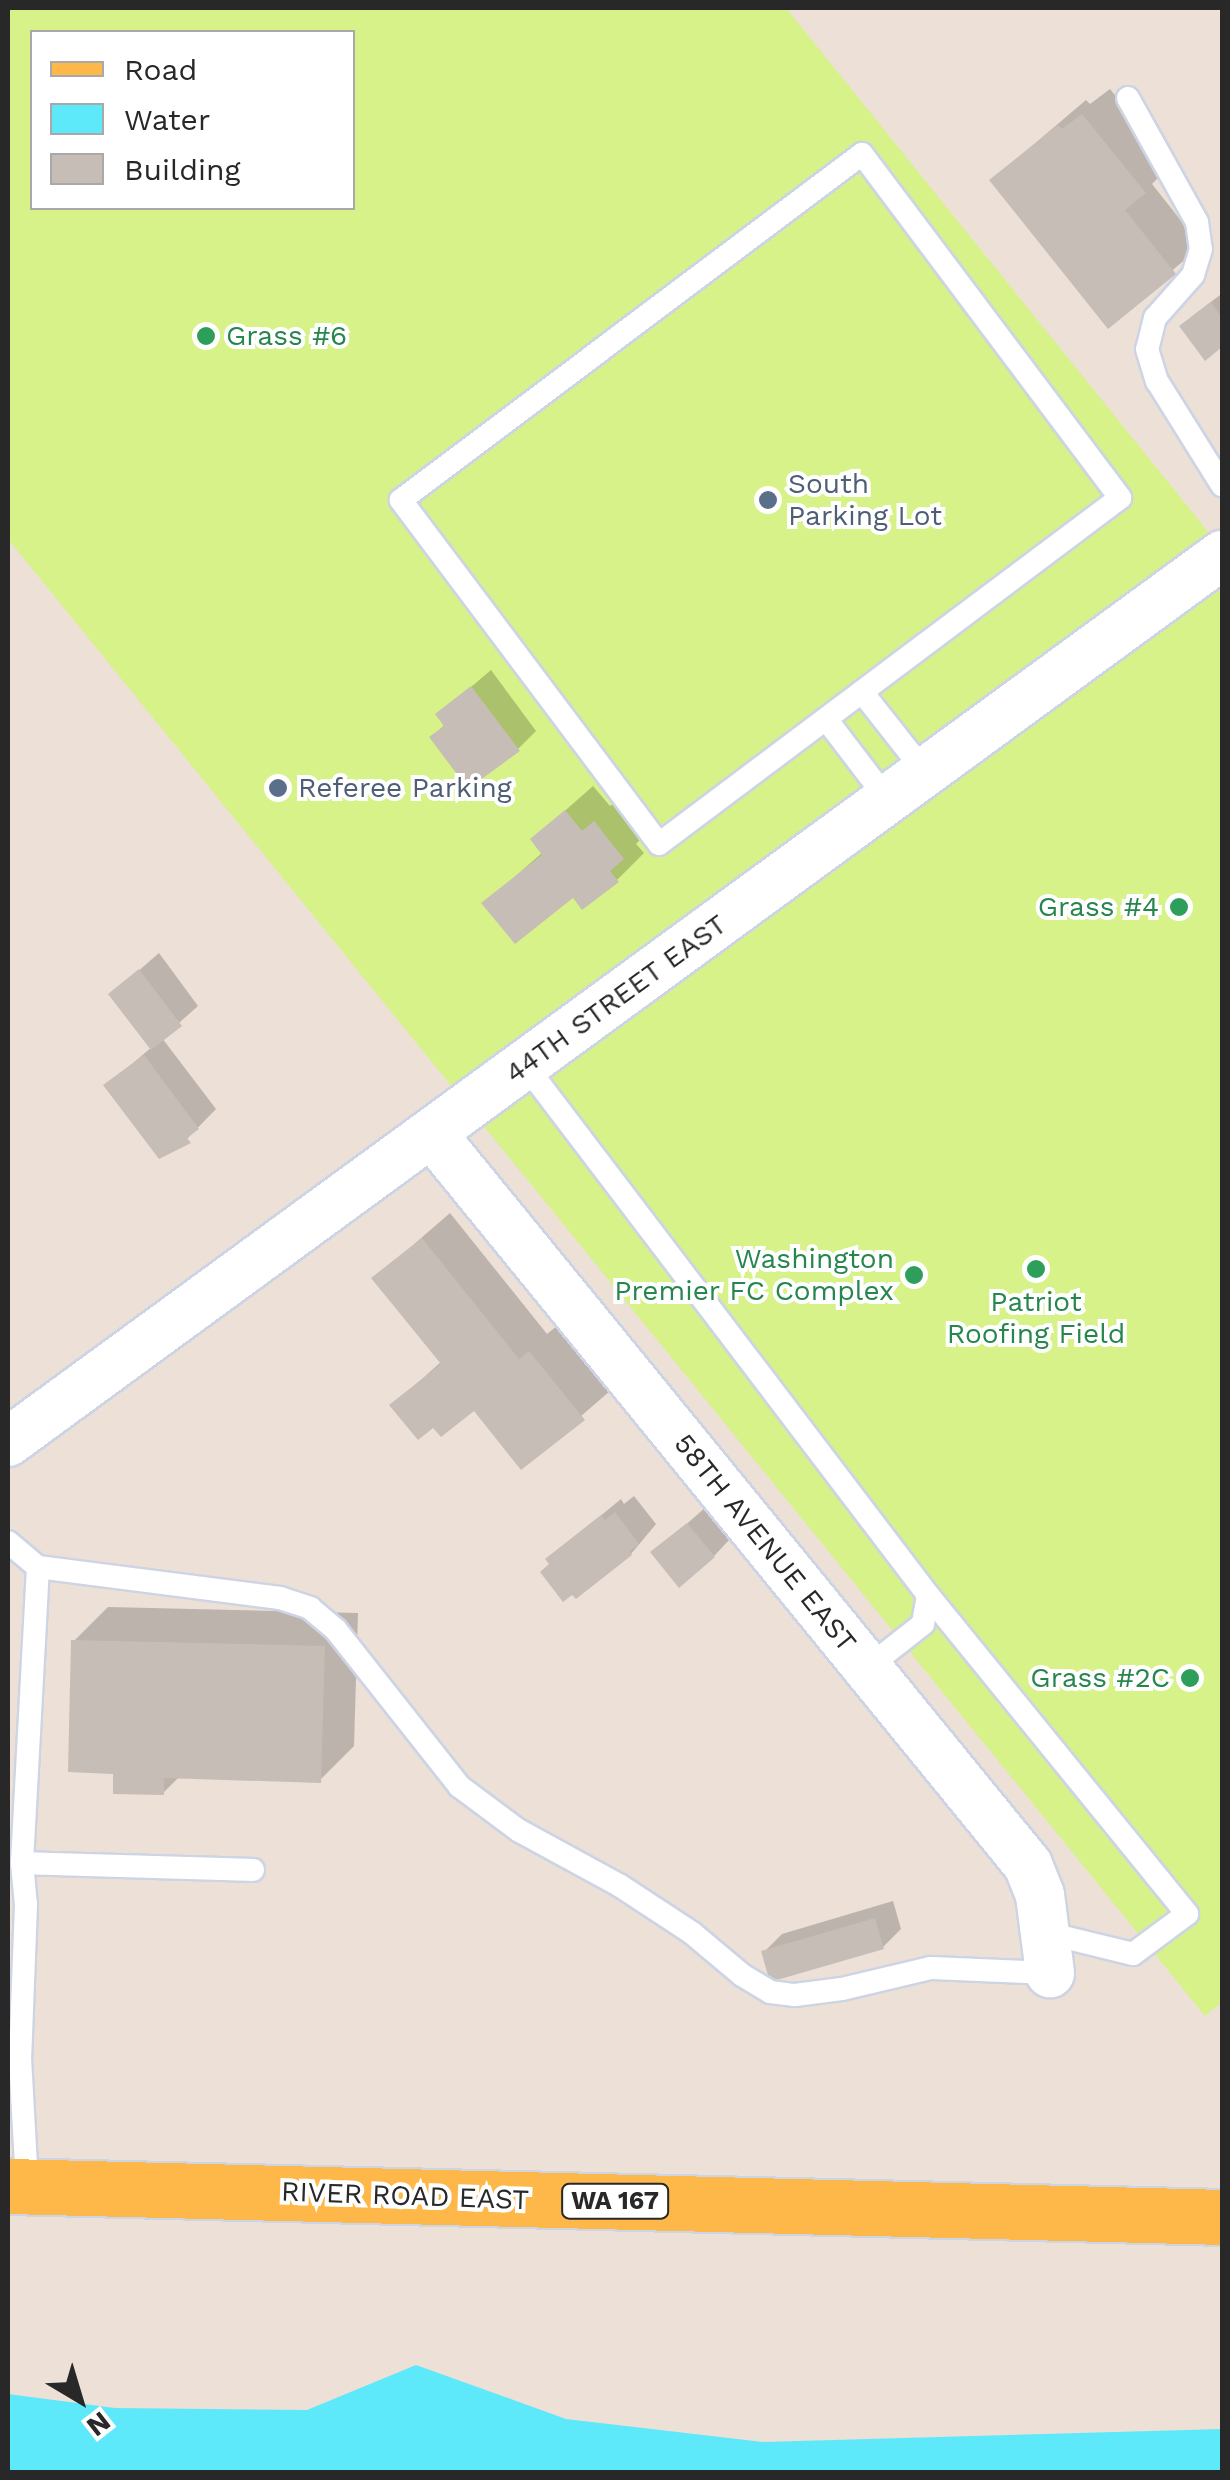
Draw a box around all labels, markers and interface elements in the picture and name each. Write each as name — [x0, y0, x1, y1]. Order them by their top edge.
legend — [30, 30, 355, 210]
text: Road — [124, 52, 197, 87]
text: Water — [124, 102, 210, 137]
text: Building — [124, 152, 241, 187]
place label: Grass #6 — [226, 319, 347, 353]
marker: Grass #6 — [195, 325, 217, 347]
place label: South Parking Lot — [788, 467, 942, 533]
marker: South Parking Lot — [757, 489, 779, 511]
place label: Referee Parking — [298, 771, 512, 805]
marker: Referee Parking — [267, 777, 289, 799]
place label: Grass #4 — [1038, 890, 1159, 924]
marker: Grass #4 — [1168, 896, 1190, 918]
street label: 44TH STREET EAST — [499, 907, 733, 1091]
place label: Washington Premier FC Complex — [614, 1242, 894, 1308]
marker: Patriot Roofing Field — [1025, 1258, 1047, 1280]
marker: Washington Premier FC Complex — [903, 1264, 925, 1286]
place label: Patriot Roofing Field — [947, 1285, 1125, 1351]
street label: 58TH AVENUE EAST — [667, 1427, 863, 1659]
place label: Grass #2C — [1030, 1661, 1170, 1695]
marker: Grass #2C — [1179, 1667, 1201, 1689]
street label: RIVER ROAD EAST — [280, 2175, 530, 2217]
road number: WA 167 — [560, 2181, 670, 2221]
north arrow — [30, 2350, 130, 2450]
text: N — [80, 2405, 117, 2443]

